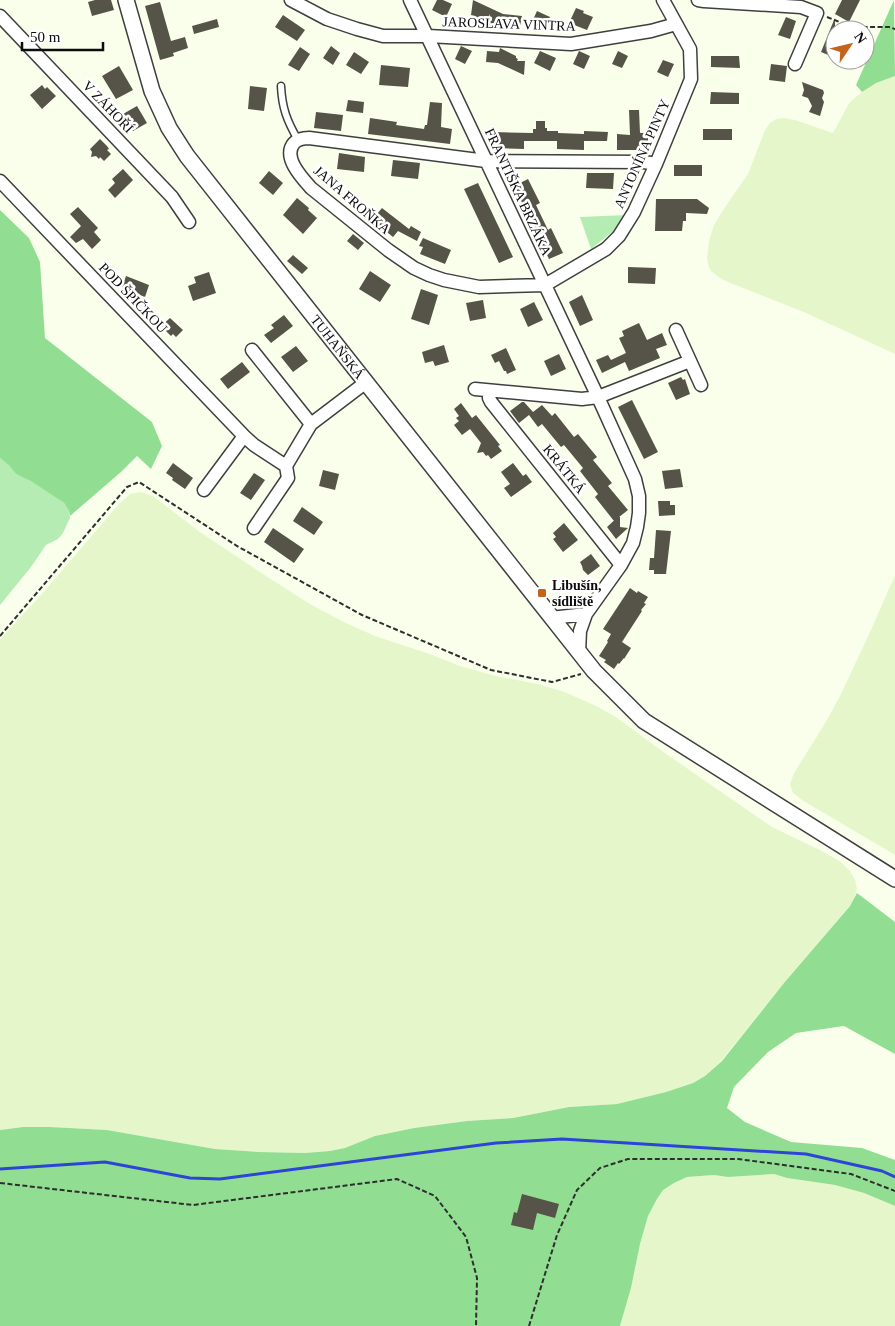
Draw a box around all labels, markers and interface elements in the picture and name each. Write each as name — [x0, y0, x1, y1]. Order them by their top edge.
street label: JAROSLAVA VINTRA — [442, 14, 577, 34]
scale bar — [22, 20, 104, 52]
north arrow — [825, 20, 875, 70]
text: 50 m — [30, 29, 61, 45]
text: N — [851, 29, 869, 46]
street label: V ZÁHOŘÍ — [80, 77, 137, 136]
street label: ANTONÍNA PINTY — [610, 97, 673, 211]
street label: FRANTIŠKA BRZÁKA — [482, 125, 555, 259]
street label: JANA FROŇKA — [311, 162, 394, 238]
street label: POD ŠPIČKOU — [96, 259, 171, 336]
street label: TUHAŇSKÁ — [308, 312, 369, 383]
street label: KRÁTKÁ — [540, 441, 590, 497]
place label: Libušín, sídliště — [552, 578, 601, 609]
marker: Libušín, sídliště — [536, 587, 548, 599]

